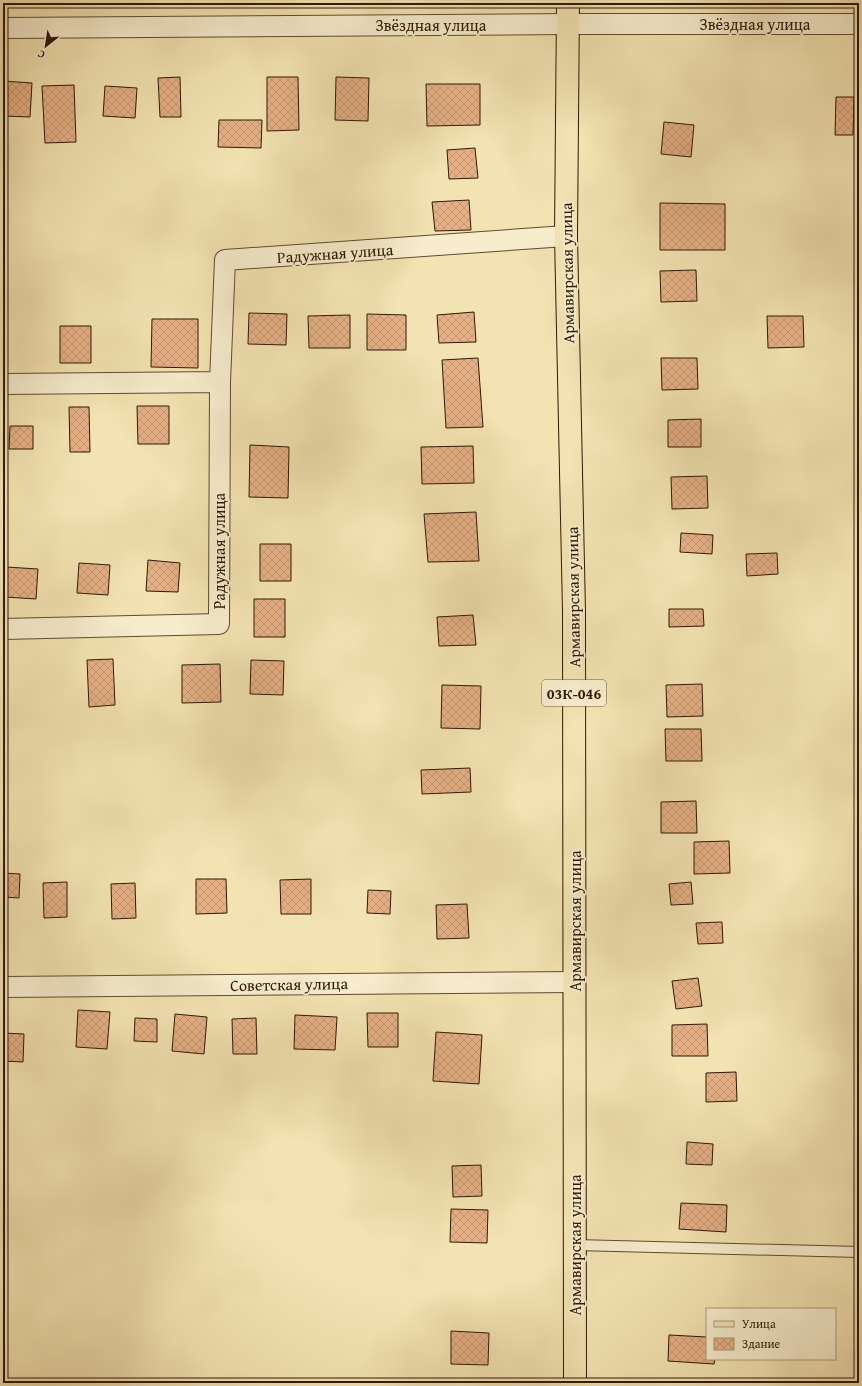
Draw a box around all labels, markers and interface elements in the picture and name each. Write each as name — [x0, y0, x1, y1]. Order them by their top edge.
street label: Звёздная улица — [700, 12, 811, 36]
street label: Звёздная улица — [376, 13, 487, 37]
north arrow — [26, 26, 66, 66]
text: С — [34, 46, 48, 63]
street label: Армавирская улица — [554, 202, 580, 344]
street label: Радужная улица — [276, 237, 394, 269]
street label: Радужная улица — [207, 492, 231, 609]
street label: Армавирская улица — [560, 526, 586, 668]
road number: 03К-046 — [542, 680, 606, 706]
street label: Армавирская улица — [563, 850, 587, 992]
street label: Советская улица — [230, 971, 348, 997]
street label: Армавирская улица — [563, 1174, 587, 1316]
legend — [706, 1308, 836, 1360]
text: Улица — [742, 1315, 776, 1332]
text: Здание — [742, 1335, 781, 1352]

